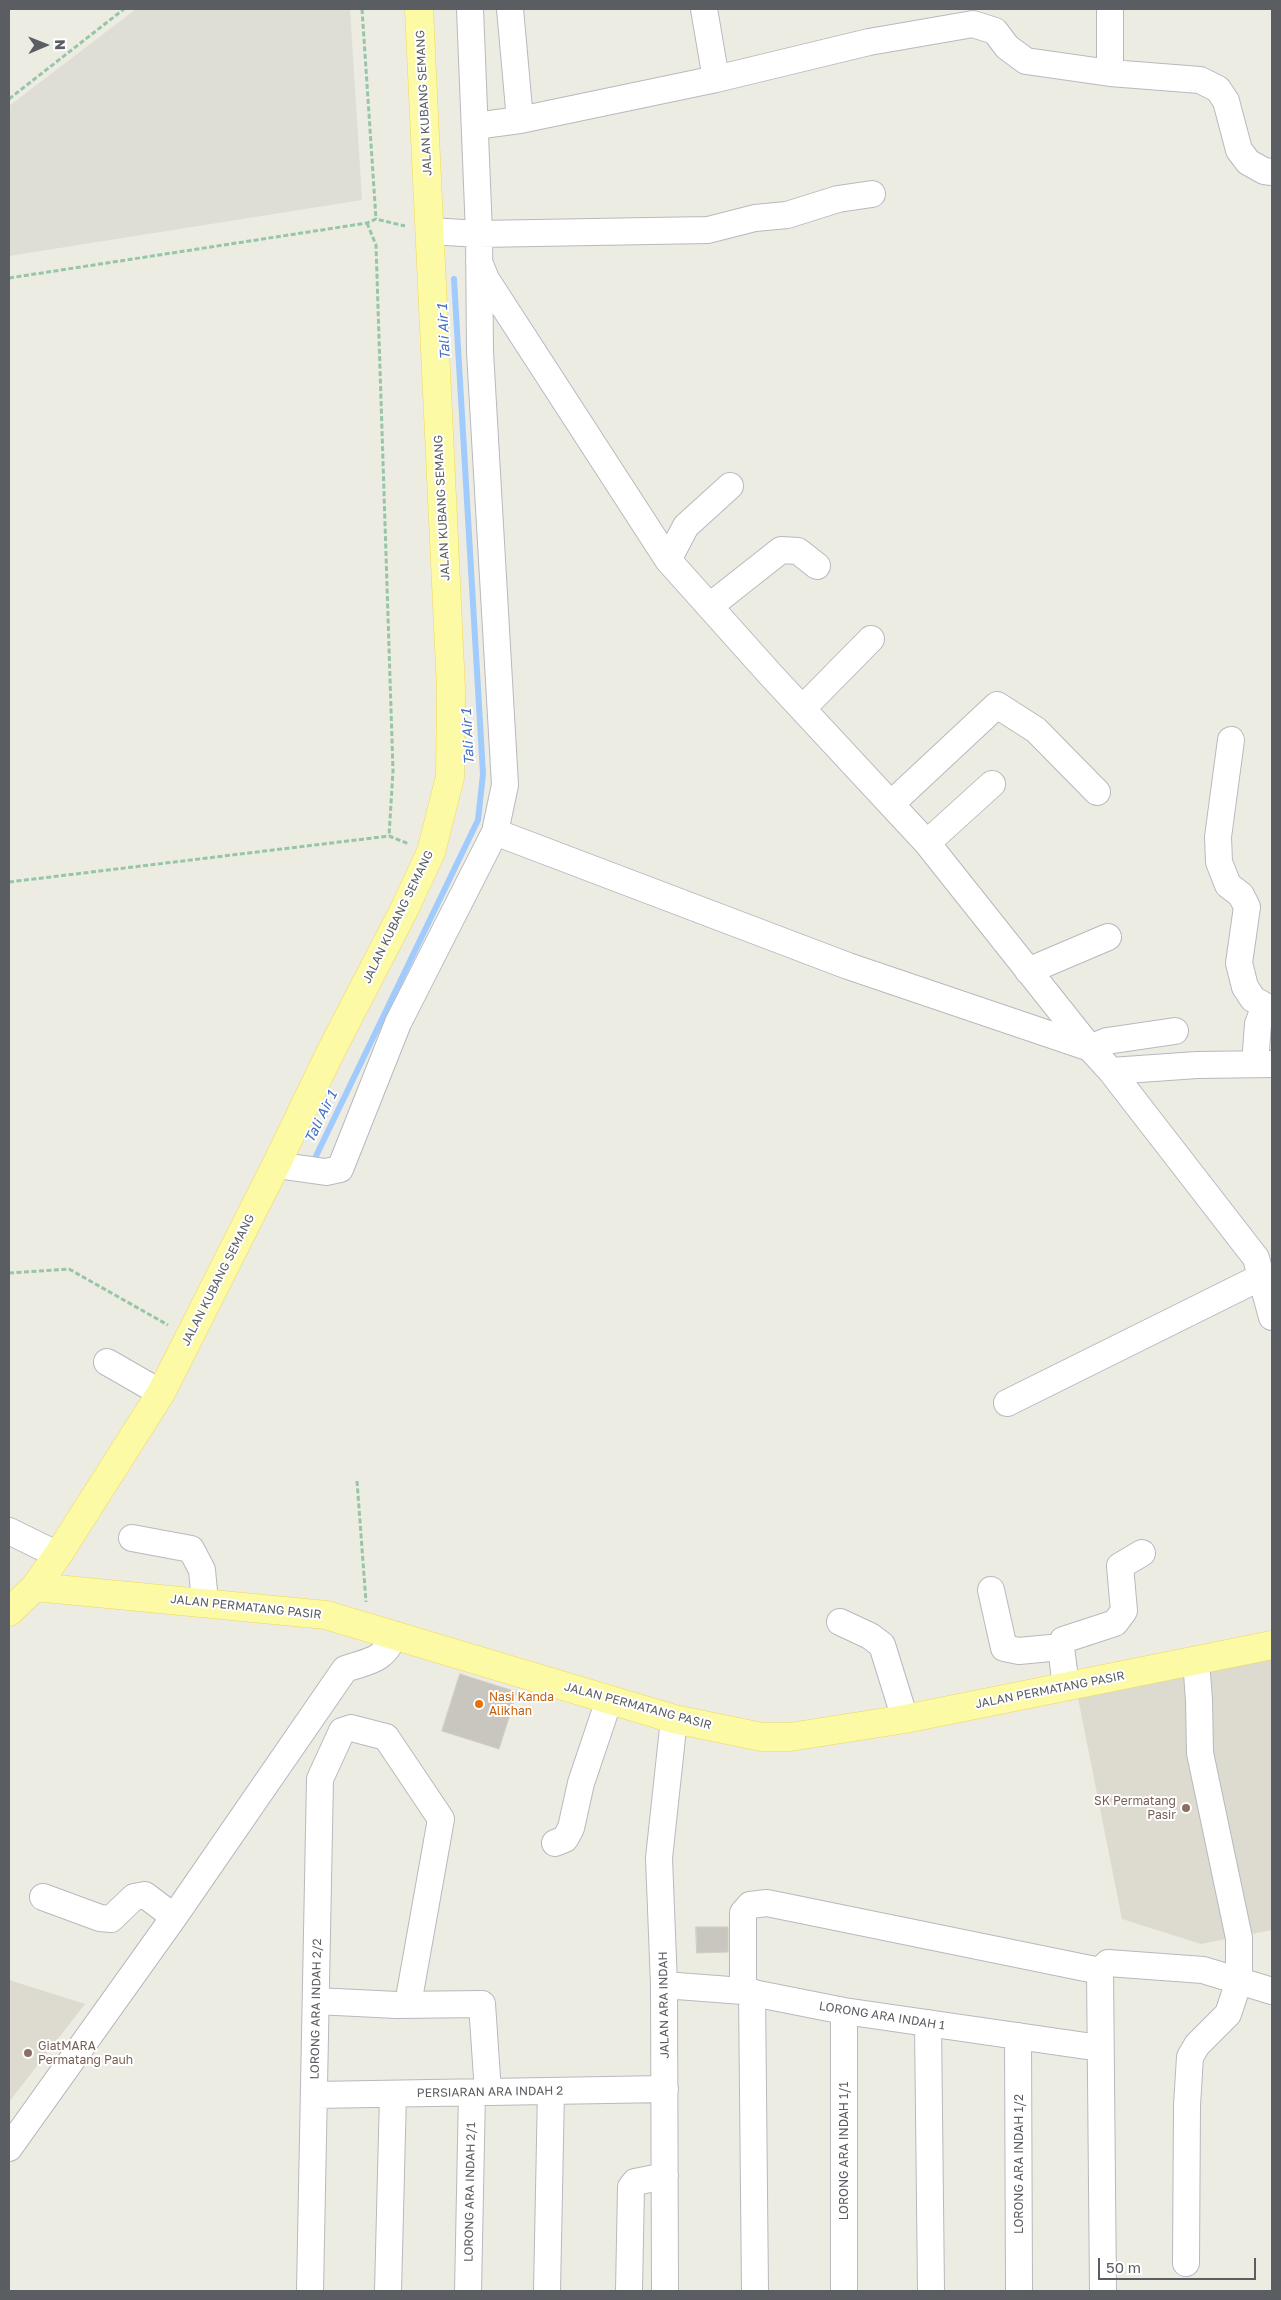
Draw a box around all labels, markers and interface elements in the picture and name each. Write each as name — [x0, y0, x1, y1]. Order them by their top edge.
north arrow — [20, 20, 70, 70]
street label: JALAN KUBANG SEMANG — [413, 30, 435, 176]
text: N — [52, 39, 69, 50]
water label: Tali Air 1 — [434, 304, 454, 360]
street label: JALAN KUBANG SEMANG — [431, 435, 453, 581]
water label: Tali Air 1 — [458, 709, 478, 765]
street label: JALAN KUBANG SEMANG — [360, 848, 436, 986]
water label: Tali Air 1 — [301, 1088, 341, 1146]
street label: JALAN KUBANG SEMANG — [178, 1212, 258, 1348]
street label: JALAN PERMATANG PASIR — [170, 1592, 322, 1622]
street label: JALAN PERMATANG PASIR — [974, 1668, 1126, 1712]
street label: JALAN PERMATANG PASIR — [563, 1679, 713, 1733]
place label: Nasi Kanda Alikhan — [489, 1690, 554, 1718]
marker: Nasi Kanda Alikhan — [473, 1698, 485, 1710]
place label: SK Permatang Pasir — [1094, 1794, 1176, 1822]
marker: SK Permatang Pasir — [1180, 1802, 1192, 1814]
street label: LORONG ARA INDAH 2/2 — [308, 1938, 324, 2080]
street label: JALAN ARA INDAH — [656, 1951, 672, 2059]
street label: LORONG ARA INDAH 1 — [818, 1999, 946, 2033]
place label: GiatMARA Permatang Pauh — [38, 2039, 133, 2067]
marker: GiatMARA Permatang Pauh — [22, 2047, 34, 2059]
street label: LORONG ARA INDAH 1/1 — [837, 2082, 851, 2220]
street label: PERSIARAN ARA INDAH 2 — [417, 2084, 563, 2100]
street label: LORONG ARA INDAH 1/2 — [1012, 2094, 1026, 2234]
street label: LORONG ARA INDAH 2/1 — [462, 2122, 478, 2262]
scale bar — [1101, 2248, 1258, 2280]
text: 50 m — [1106, 2258, 1141, 2276]

